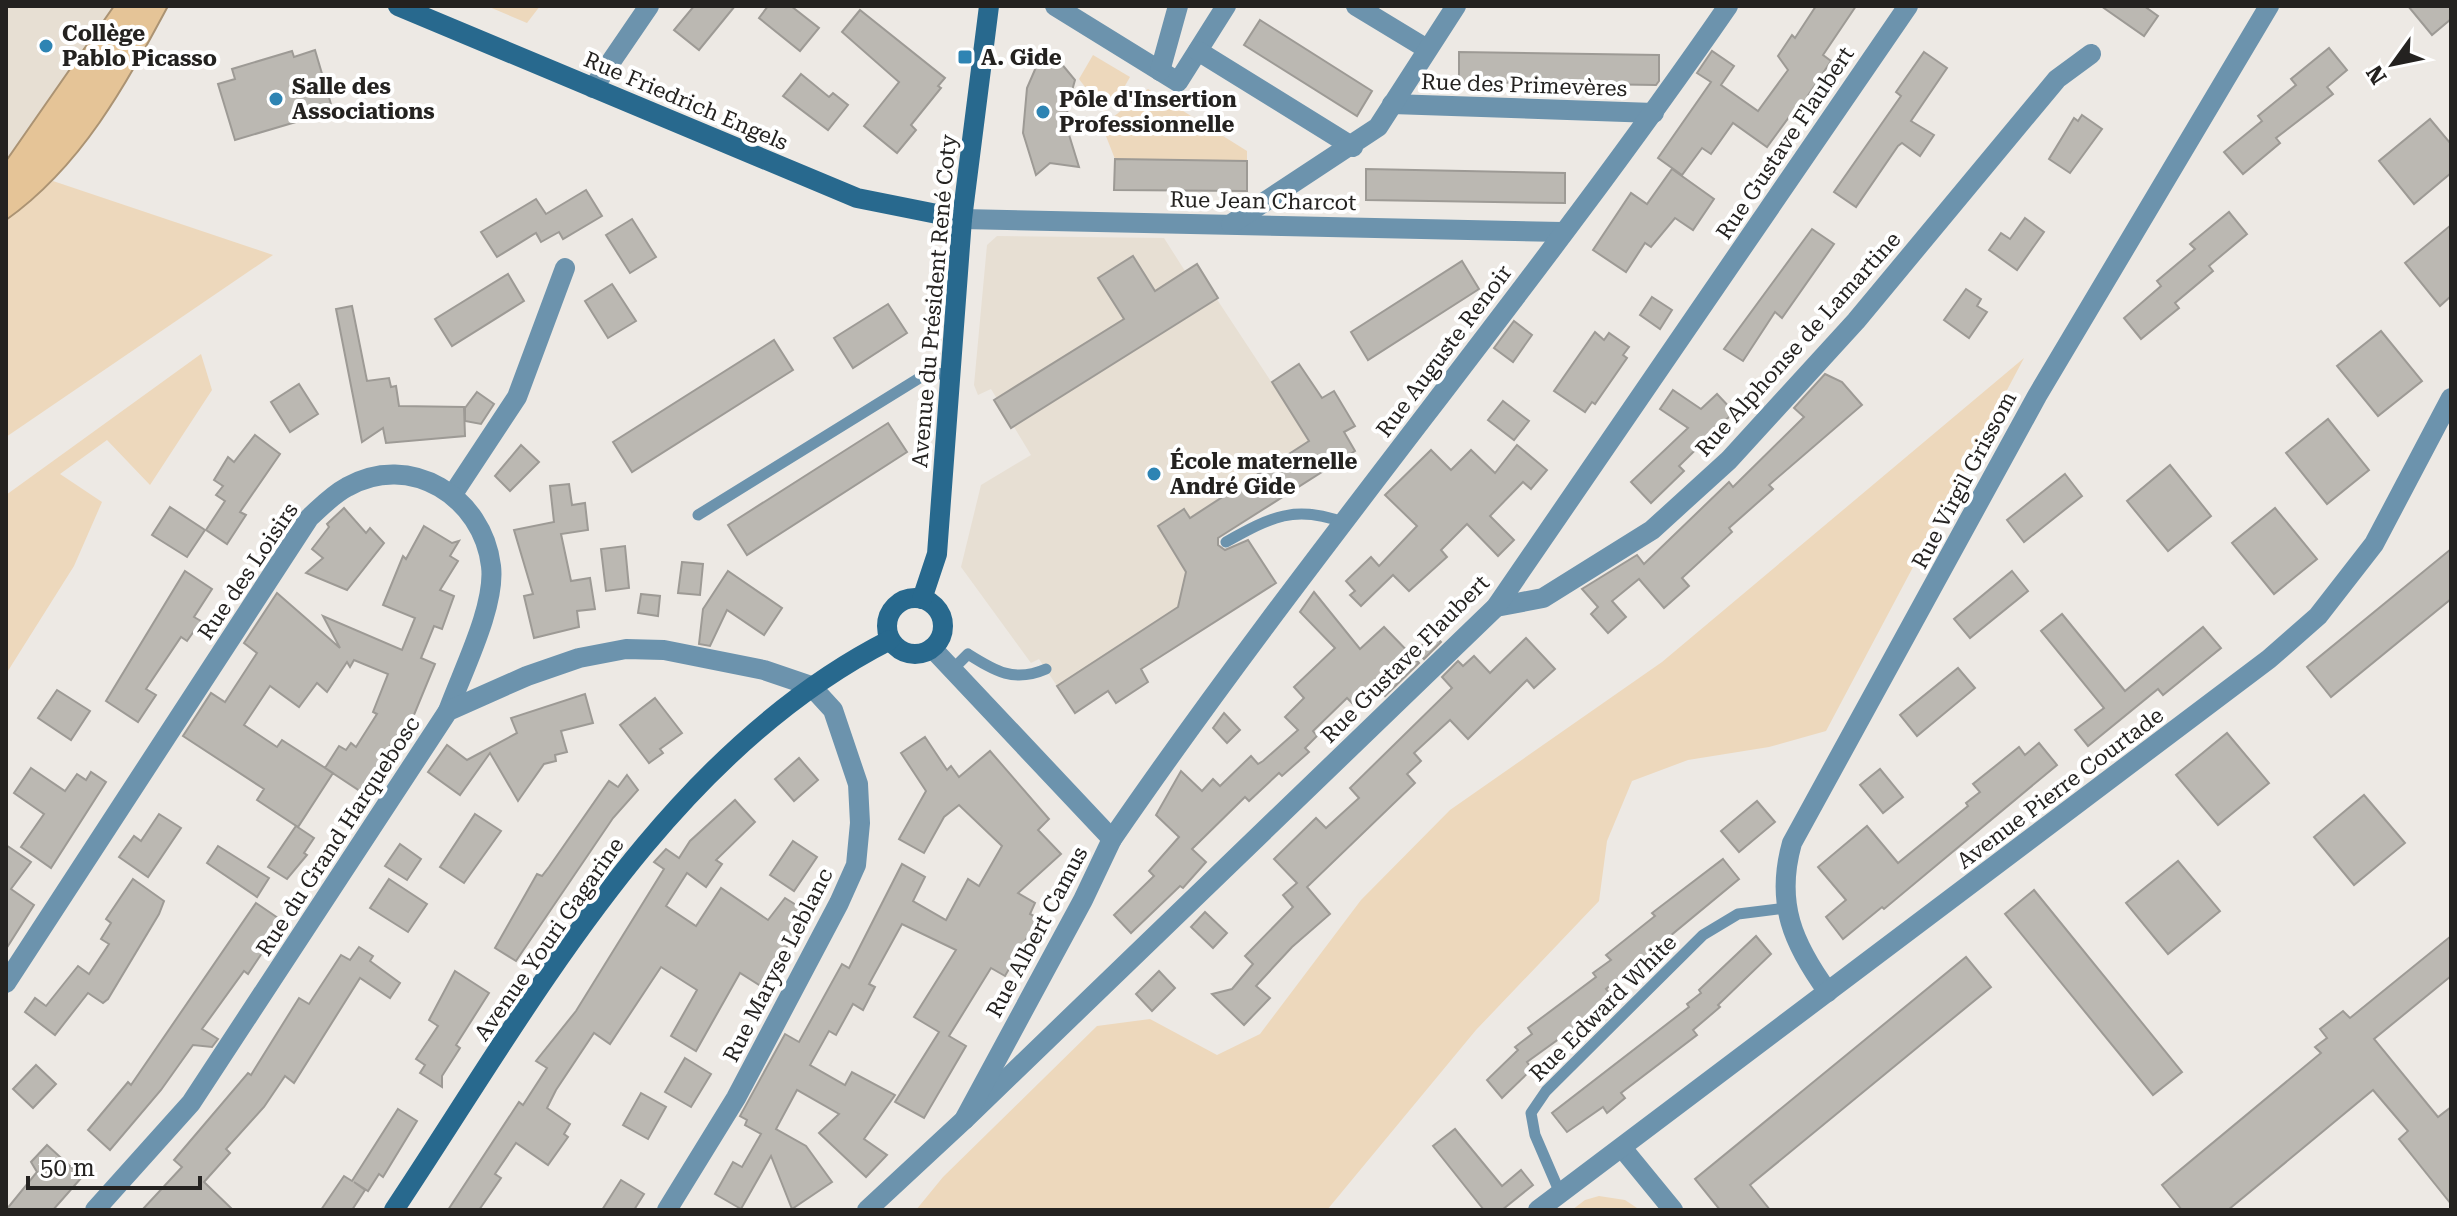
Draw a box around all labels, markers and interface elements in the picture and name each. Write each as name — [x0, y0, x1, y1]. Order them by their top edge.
place label: Collège Pablo Picasso — [62, 21, 217, 71]
north arrow — [2353, 24, 2433, 104]
marker: Collège Pablo Picasso — [37, 37, 55, 55]
street label: Rue Gustave Flaubert — [1711, 42, 1859, 244]
place label: A. Gide — [981, 45, 1062, 70]
street label: Rue Friedrich Engels — [580, 47, 792, 155]
marker: A. Gide — [956, 48, 974, 66]
text: N — [2362, 61, 2392, 89]
street label: Rue des Primevères — [1420, 69, 1628, 101]
place label: Salle des Associations — [292, 74, 435, 124]
place label: Pôle d'Insertion Professionnelle — [1059, 87, 1237, 137]
marker: Salle des Associations — [267, 90, 285, 108]
marker: Pôle d'Insertion Professionnelle — [1034, 103, 1052, 121]
street label: Avenue du Président René Coty — [907, 133, 961, 469]
street label: Rue Jean Charcot — [1169, 187, 1357, 215]
street label: Rue Alphonse de Lamartine — [1691, 227, 1905, 461]
street label: Rue Auguste Renoir — [1371, 260, 1517, 442]
street label: Rue Virgil Grissom — [1907, 387, 2021, 573]
place label: École maternelle André Gide — [1170, 447, 1358, 499]
marker: École maternelle André Gide — [1145, 465, 1163, 483]
street label: Rue des Loisirs — [193, 498, 303, 644]
street label: Rue Gustave Flaubert — [1316, 570, 1494, 748]
street label: Avenue Pierre Courtade — [1952, 702, 2168, 874]
street label: Rue du Grand Harquebosc — [251, 712, 425, 960]
street label: Avenue Youri Gagarine — [469, 833, 629, 1045]
street label: Rue Albert Camus — [981, 842, 1093, 1022]
street label: Rue Maryse Leblanc — [718, 864, 838, 1066]
street label: Rue Edward White — [1525, 930, 1681, 1086]
scale bar — [28, 1140, 200, 1190]
text: 50 m — [40, 1154, 95, 1182]

